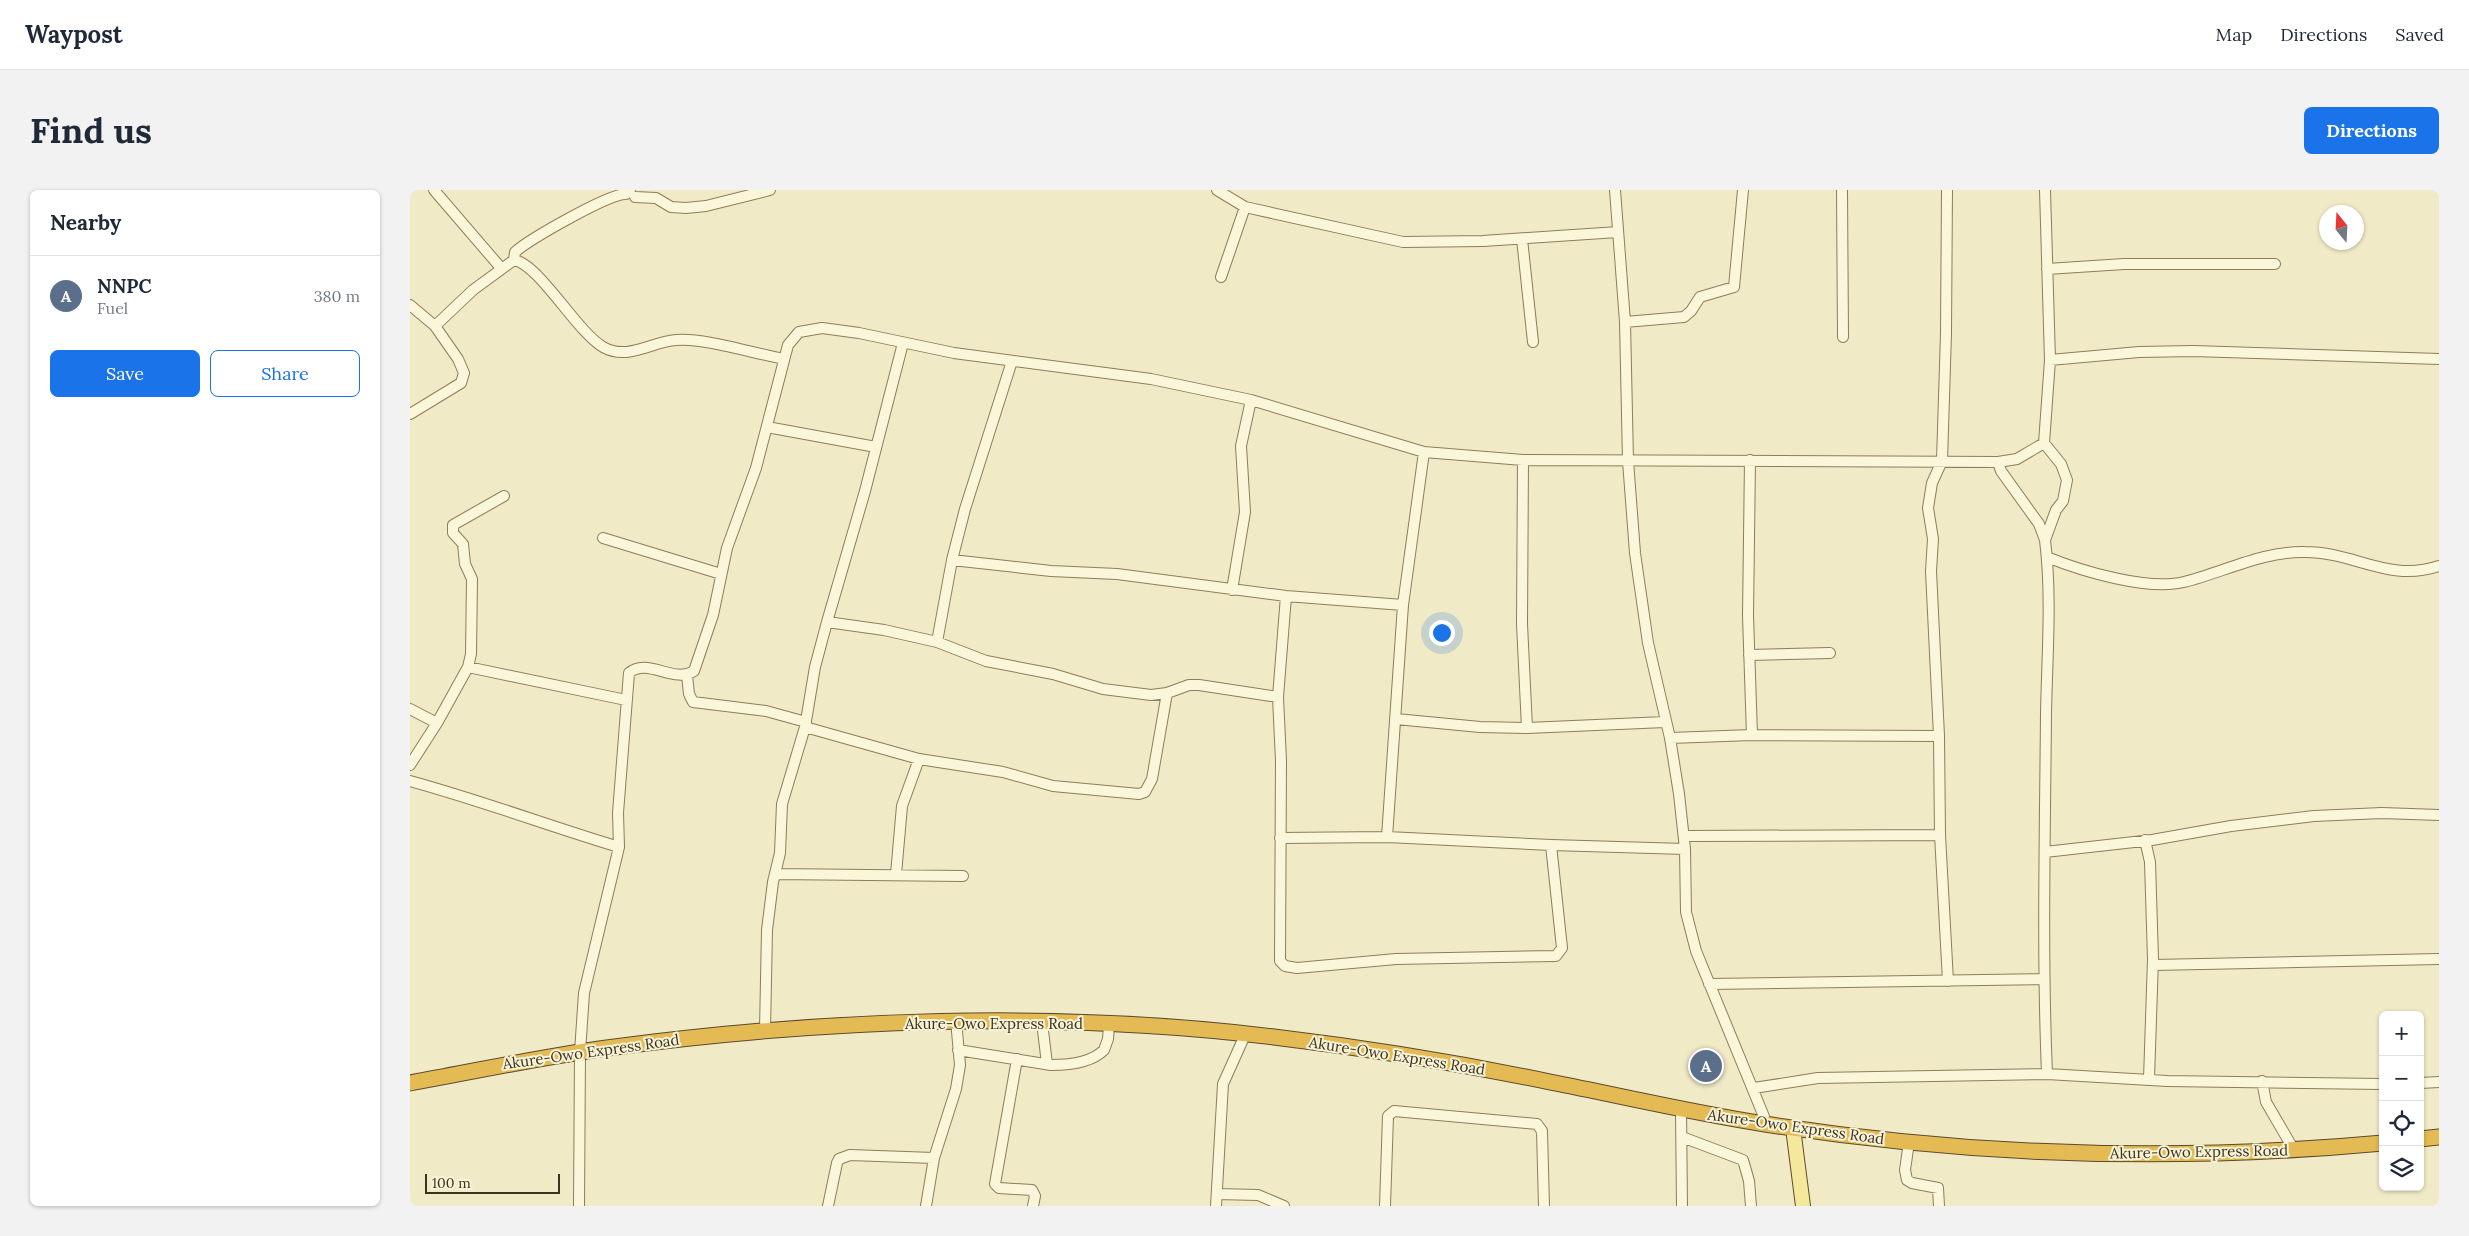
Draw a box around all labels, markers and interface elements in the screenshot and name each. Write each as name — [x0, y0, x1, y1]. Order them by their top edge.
text: Waypost — [25, 19, 123, 50]
text: Map — [2216, 23, 2252, 46]
text: Directions — [2280, 23, 2367, 46]
text: Saved — [2395, 23, 2444, 46]
button: Directions — [2304, 107, 2439, 154]
text: Find us — [30, 108, 152, 153]
north arrow — [2319, 205, 2364, 250]
text: Nearby — [50, 209, 121, 236]
text: NNPC — [97, 274, 152, 298]
text: A — [61, 286, 71, 306]
text: 380 m — [314, 286, 360, 306]
text: Fuel — [97, 298, 128, 318]
button: Save — [50, 350, 200, 397]
button: Share — [210, 350, 360, 397]
your location — [1429, 620, 1455, 646]
map controls — [2379, 1011, 2424, 1191]
button: + — [2379, 1011, 2424, 1056]
street label: Akure-Owo Express Road — [904, 1014, 1083, 1033]
street label: Akure-Owo Express Road — [500, 1030, 680, 1073]
street label: Akure-Owo Express Road — [1307, 1032, 1487, 1079]
pin: A — [1690, 1047, 1722, 1085]
button: − — [2379, 1056, 2424, 1101]
button: locate — [2379, 1101, 2424, 1146]
street label: Akure-Owo Express Road — [1706, 1105, 1886, 1148]
street label: Akure-Owo Express Road — [2109, 1140, 2288, 1163]
button: layers — [2379, 1146, 2424, 1191]
scale bar — [425, 1171, 560, 1194]
text: 100 m — [432, 1174, 471, 1192]

